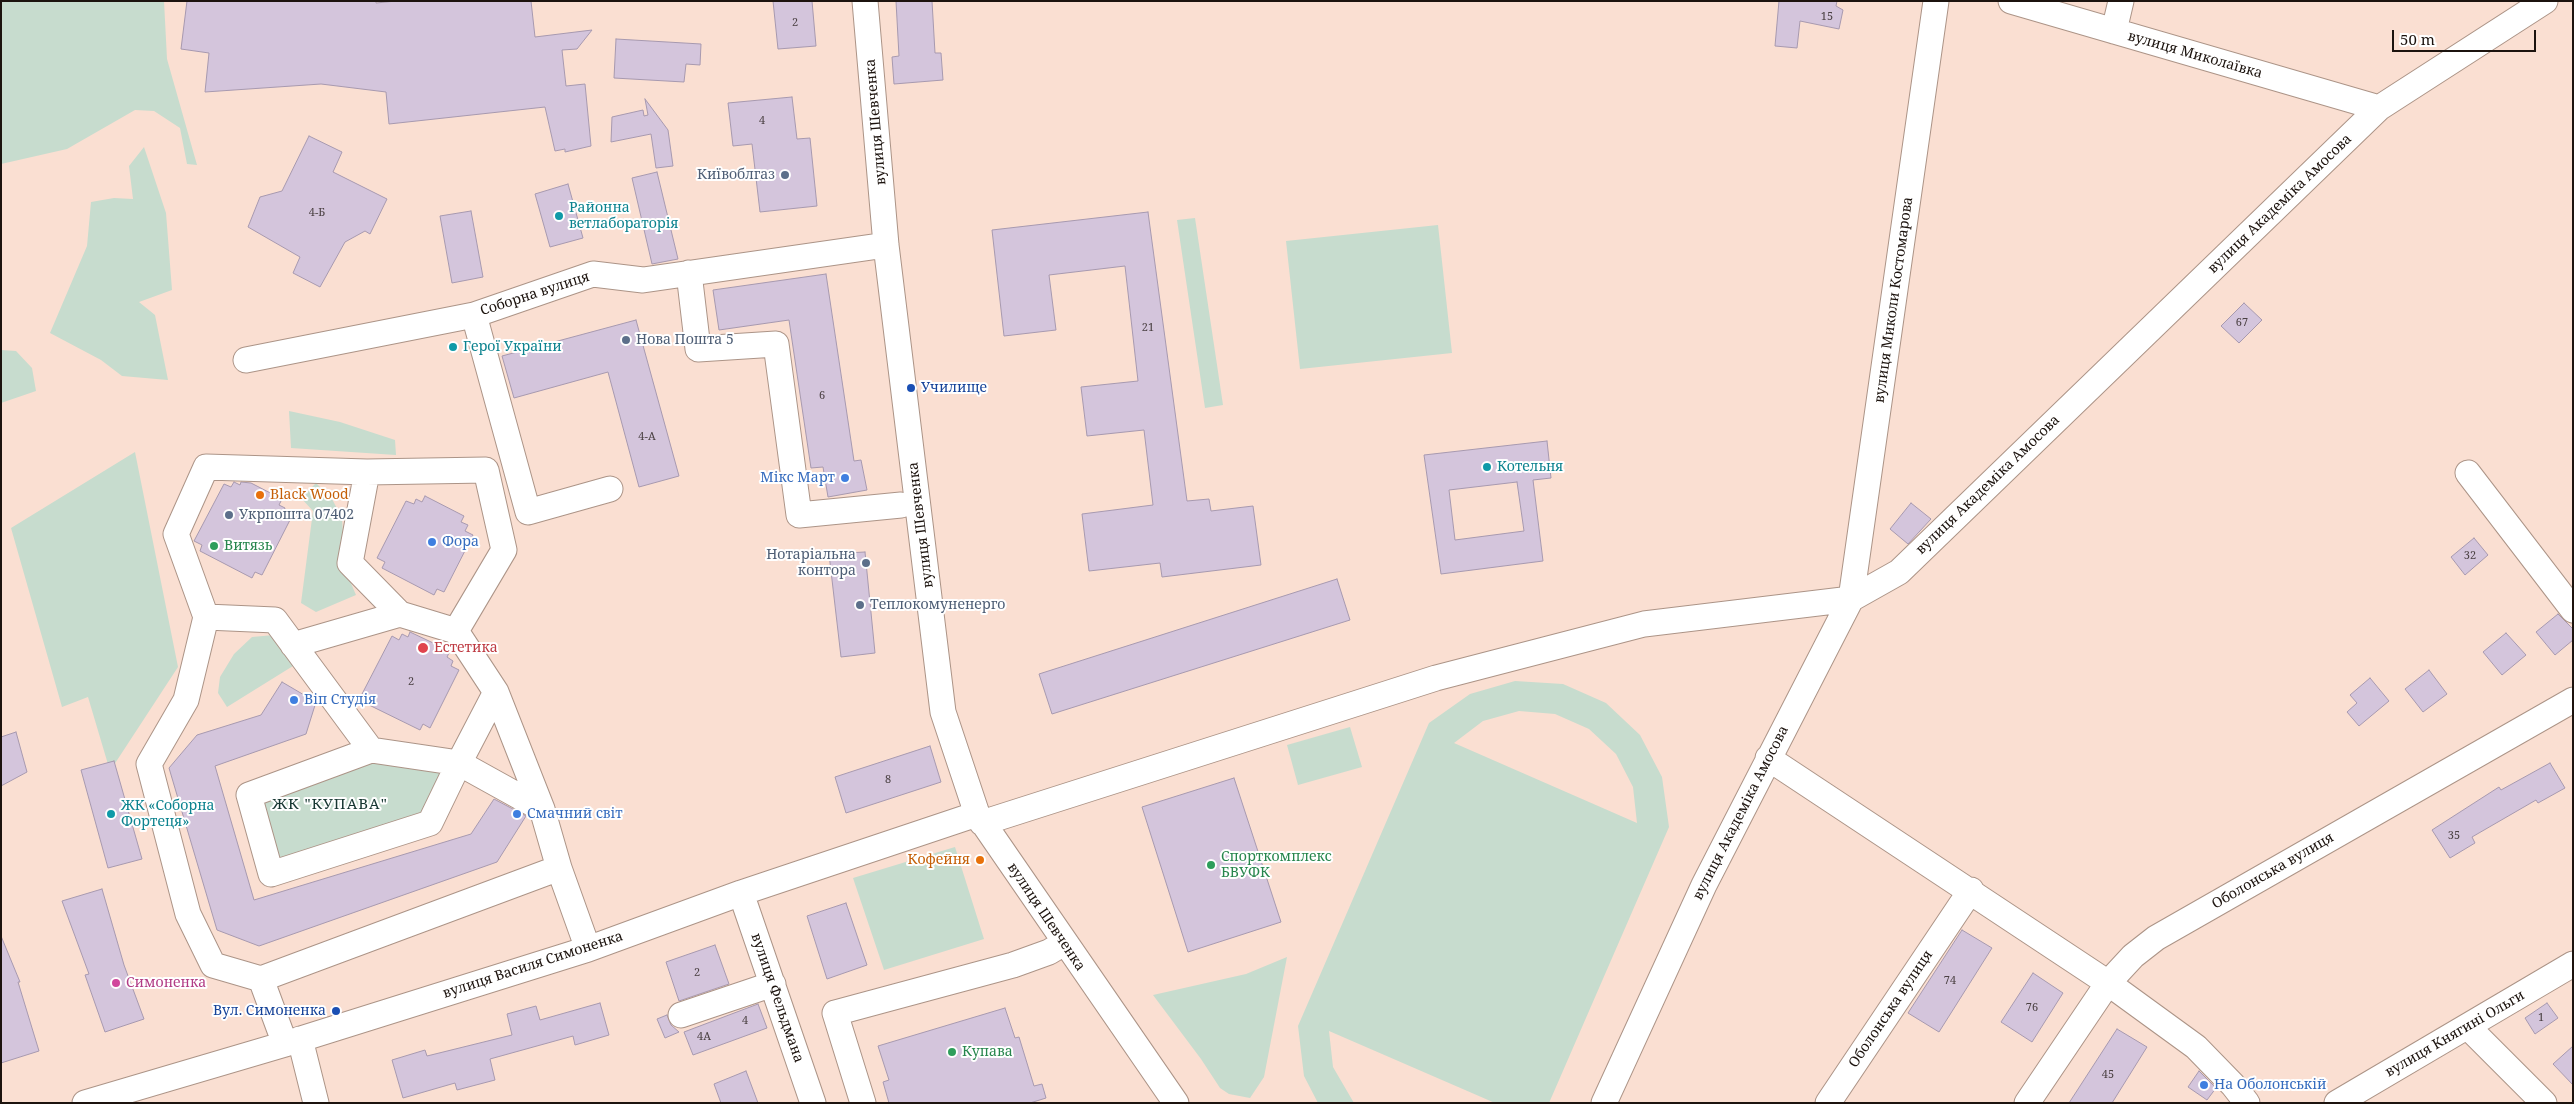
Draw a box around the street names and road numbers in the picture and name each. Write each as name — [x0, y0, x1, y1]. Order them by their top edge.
street label: вулиця Миколаївка — [2126, 28, 2264, 82]
street label: вулиця Шевченка — [862, 58, 890, 186]
street label: вулиця Академіка Амосова — [2205, 131, 2355, 277]
street label: вулиця Миколи Костомарова — [1871, 196, 1917, 404]
street label: Соборна вулиця — [478, 268, 592, 320]
street label: вулиця Академіка Амосова — [1913, 412, 2063, 558]
street label: вулиця Шевченка — [905, 461, 937, 589]
street label: вулиця Академіка Амосова — [1690, 723, 1792, 903]
street label: Оболонська вулиця — [2209, 829, 2337, 913]
street label: вулиця Шевченка — [1004, 860, 1088, 974]
street label: вулиця Василя Симоненка — [441, 928, 625, 1002]
street label: вулиця Фельдмана — [747, 931, 807, 1065]
street label: Оболонська вулиця — [1845, 947, 1937, 1071]
street label: вулиця Княгині Ольги — [2382, 987, 2528, 1081]

